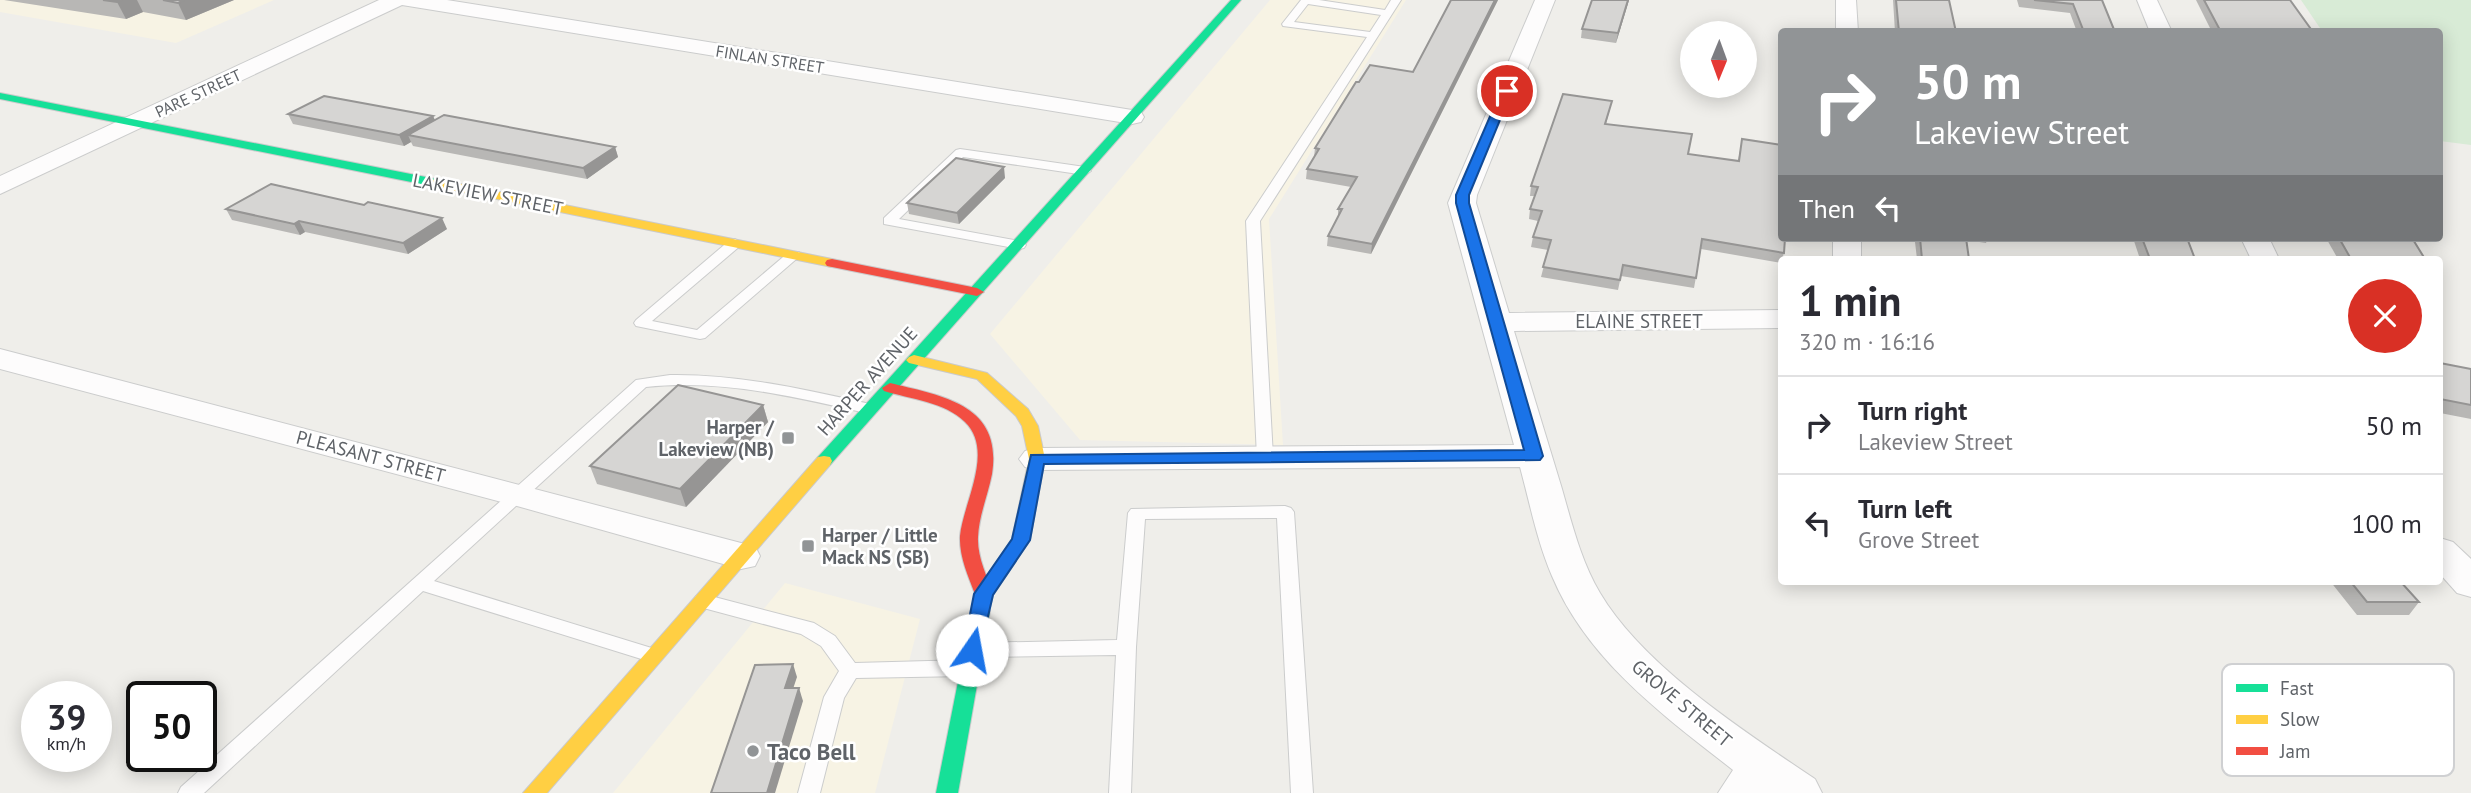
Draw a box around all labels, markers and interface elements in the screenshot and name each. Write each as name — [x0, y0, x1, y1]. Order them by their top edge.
north arrow — [1680, 21, 1757, 98]
map controls — [1680, 21, 1757, 98]
street label: FINLAN STREET — [714, 41, 826, 77]
text: 50 m — [1914, 49, 2021, 113]
icon: right — [1799, 56, 1890, 147]
pin — [1477, 61, 1537, 121]
street label: PARE STREET — [152, 64, 244, 122]
icon: arrive — [1488, 72, 1526, 110]
text: Lakeview Street — [1914, 111, 2129, 153]
street label: LAKEVIEW STREET — [411, 168, 566, 220]
icon: left — [1869, 189, 1907, 227]
text: Then — [1799, 192, 1855, 225]
text: 1 min — [1799, 273, 1901, 328]
button: close — [2348, 279, 2422, 353]
street label: ELAINE STREET — [1575, 309, 1703, 333]
street label: HARPER AVENUE — [812, 322, 922, 440]
text: 320 m · 16:16 — [1799, 327, 1935, 356]
text: Turn right — [1858, 394, 1967, 427]
icon: right — [1799, 406, 1837, 444]
text: 50 m — [2366, 409, 2422, 442]
place label: Harper / Lakeview (NB) — [658, 415, 775, 461]
street label: PLEASANT STREET — [294, 425, 449, 488]
text: Lakeview Street — [1858, 427, 2013, 456]
marker: Harper / Lakeview (NB) — [780, 430, 796, 446]
text: Turn left — [1858, 492, 1952, 525]
icon: left — [1799, 504, 1837, 542]
text: 100 m — [2351, 507, 2422, 540]
place label: Harper / Little Mack NS (SB) — [822, 523, 938, 569]
text: Grove Street — [1858, 525, 1979, 554]
marker: Harper / Little Mack NS (SB) — [800, 538, 816, 554]
position arrow — [935, 613, 1009, 687]
street label: GROVE STREET — [1627, 654, 1737, 752]
legend — [2222, 664, 2454, 776]
text: Fast — [2280, 676, 2314, 700]
speed limit sign: 50 — [126, 681, 217, 772]
text: 39 — [47, 694, 86, 740]
text: Slow — [2280, 707, 2320, 731]
text: km/h — [47, 732, 86, 755]
place label: Taco Bell — [767, 737, 856, 766]
text: Jam — [2279, 739, 2310, 763]
marker: Taco Bell — [745, 743, 761, 759]

